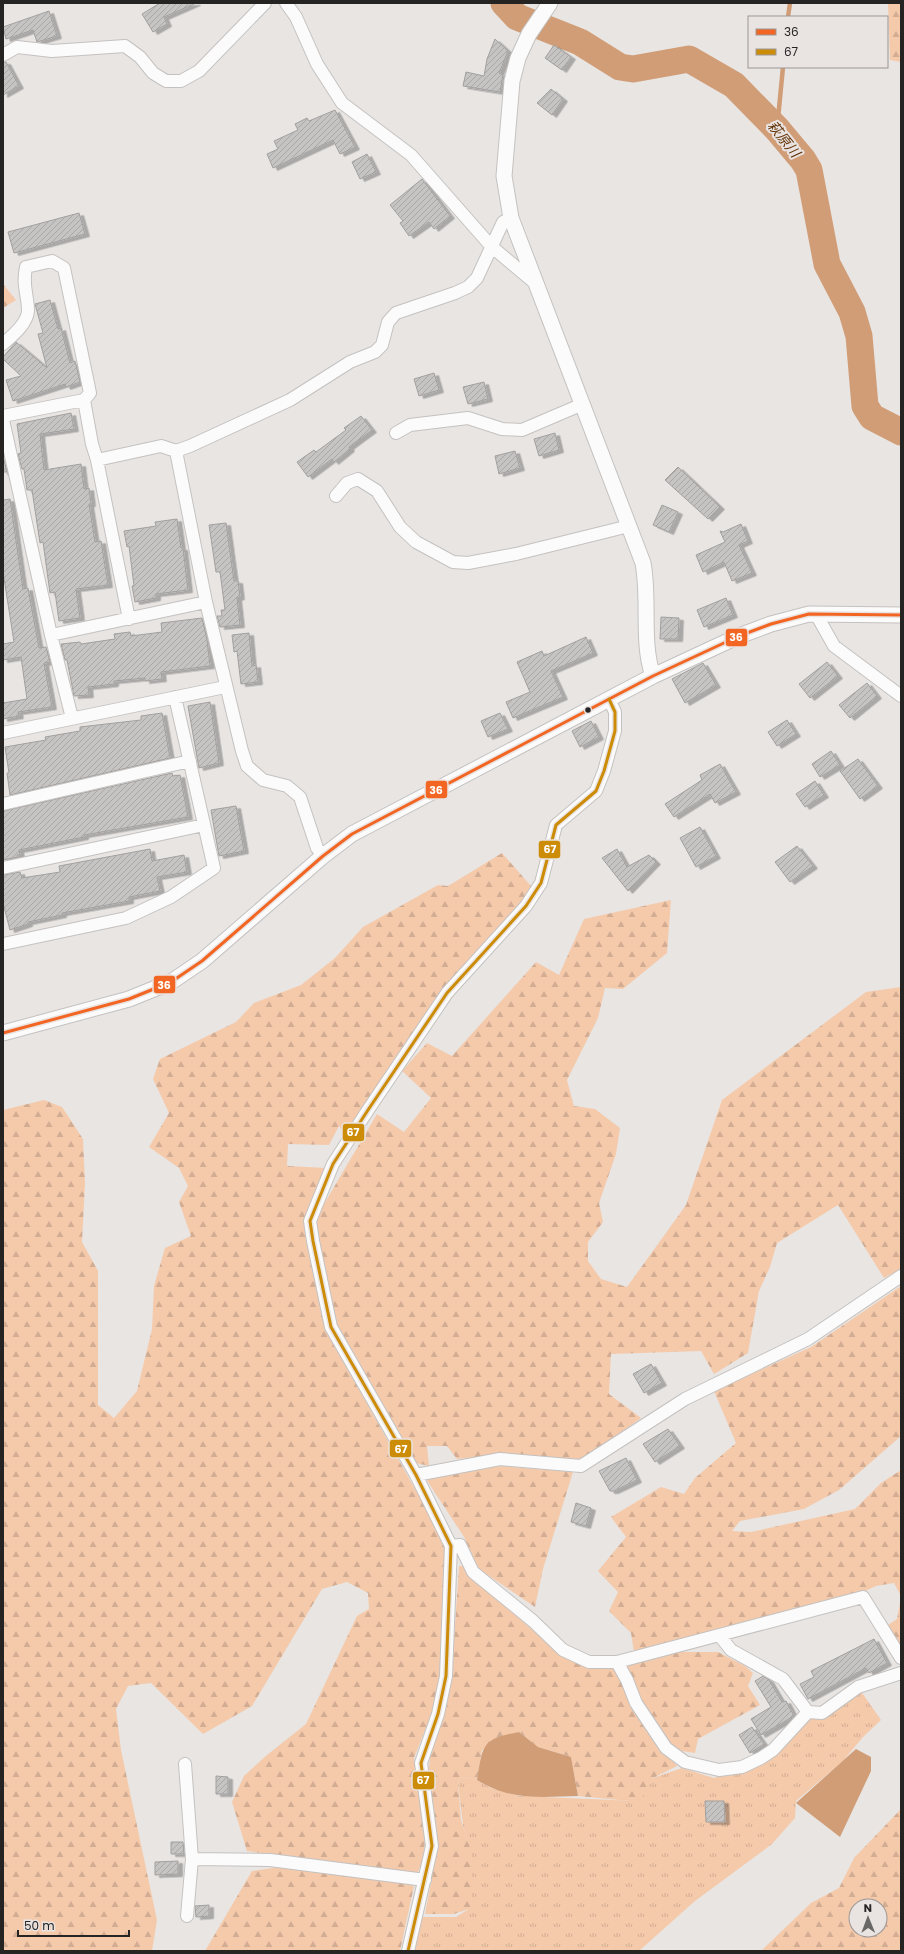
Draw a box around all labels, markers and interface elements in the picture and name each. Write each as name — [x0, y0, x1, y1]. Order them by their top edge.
legend — [748, 16, 888, 68]
text: 36 — [784, 23, 799, 40]
text: 67 — [784, 43, 799, 60]
water label: 萩原川 — [763, 116, 806, 163]
line badge: 36 — [725, 628, 748, 647]
text: 36 — [729, 629, 743, 645]
unlabelled marker — [583, 705, 593, 715]
line badge: 36 — [425, 780, 448, 799]
text: 36 — [429, 782, 443, 798]
line badge: 67 — [538, 840, 561, 859]
text: 67 — [544, 841, 557, 857]
line badge: 36 — [153, 975, 176, 994]
text: 36 — [157, 977, 171, 993]
line badge: 67 — [342, 1123, 365, 1142]
text: 67 — [347, 1124, 360, 1140]
line badge: 67 — [389, 1439, 412, 1458]
text: 67 — [395, 1441, 408, 1457]
line badge: 67 — [412, 1771, 435, 1790]
text: 67 — [417, 1772, 430, 1788]
north arrow — [848, 1898, 888, 1938]
text: N — [864, 1900, 872, 1916]
scale bar — [18, 1912, 129, 1938]
text: 50 m — [24, 1917, 55, 1934]

